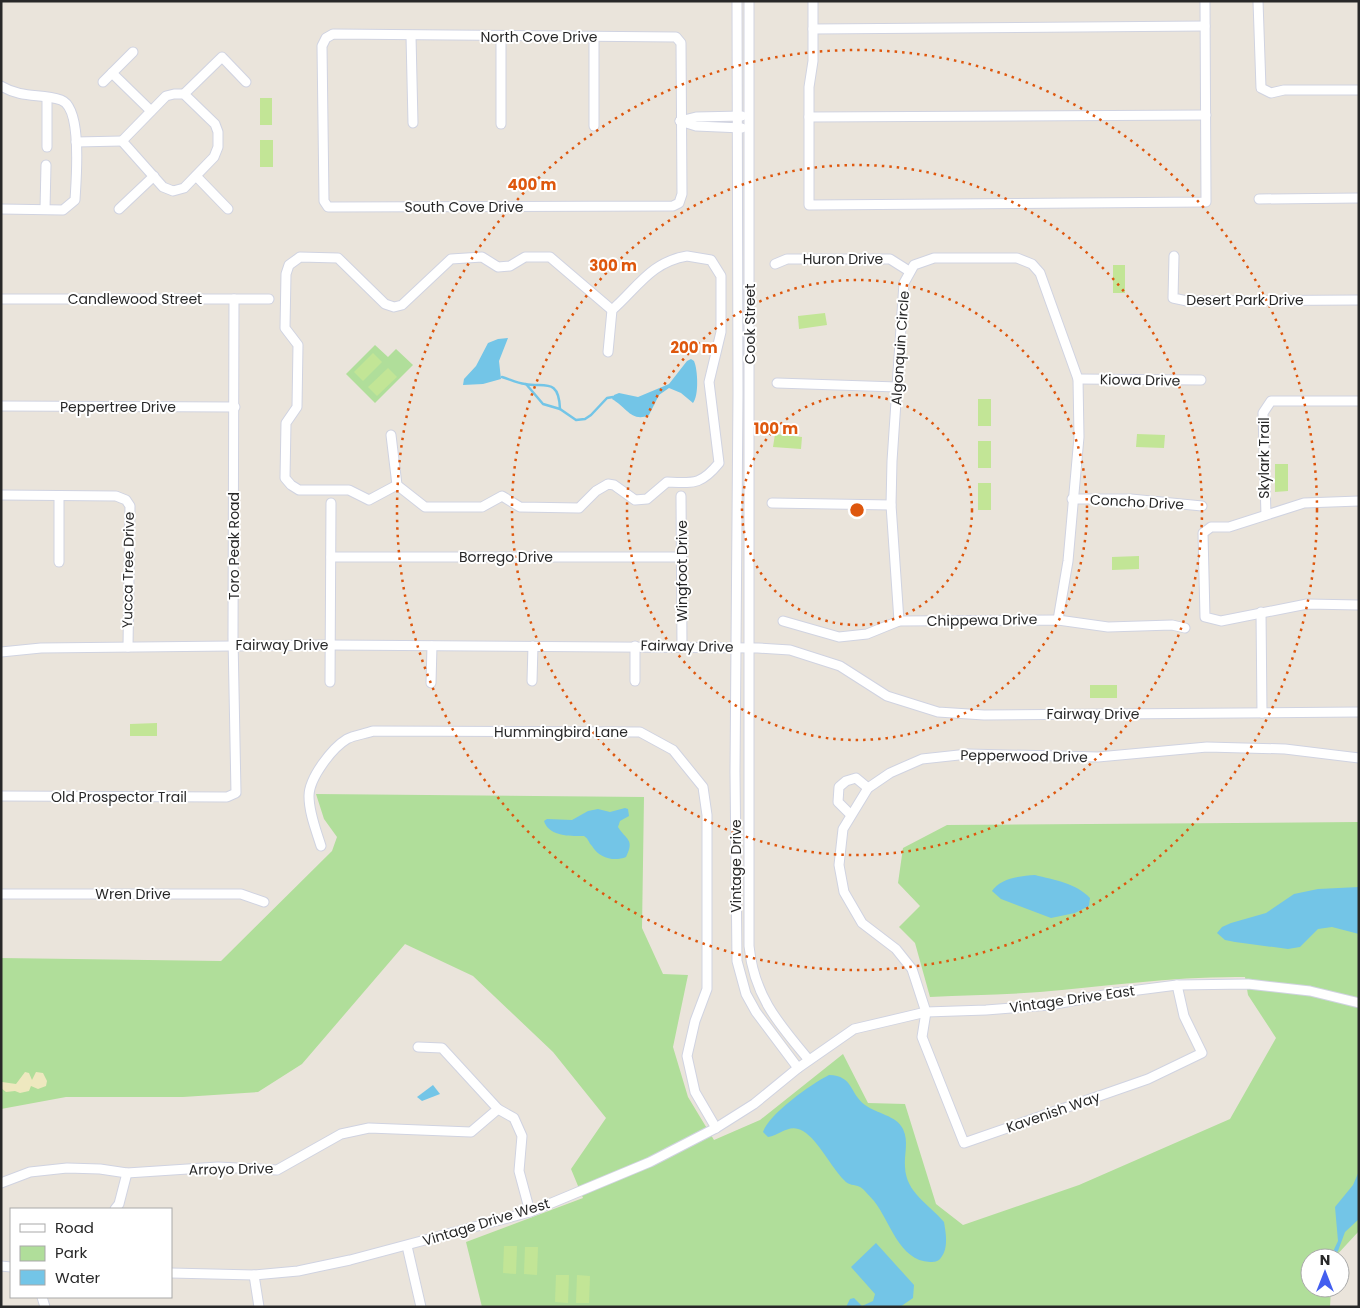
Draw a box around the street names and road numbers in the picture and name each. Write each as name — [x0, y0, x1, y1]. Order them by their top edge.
street label: North Cove Drive — [481, 27, 598, 47]
street label: South Cove Drive — [404, 197, 524, 217]
street label: Huron Drive — [803, 249, 884, 269]
street label: Cook Street — [740, 284, 760, 364]
street label: Candlewood Street — [68, 289, 202, 309]
street label: Algonquin Circle — [886, 290, 914, 406]
street label: Desert Park Drive — [1186, 290, 1304, 310]
street label: Kiowa Drive — [1100, 369, 1181, 391]
street label: Peppertree Drive — [60, 397, 176, 417]
street label: Skylark Trail — [1254, 417, 1274, 499]
street label: Concho Drive — [1090, 490, 1185, 514]
street label: Toro Peak Road — [224, 492, 244, 600]
street label: Yucca Tree Drive — [117, 511, 139, 628]
street label: Wingfoot Drive — [672, 520, 692, 622]
street label: Borrego Drive — [459, 547, 553, 567]
street label: Chippewa Drive — [927, 609, 1038, 631]
street label: Fairway Drive — [236, 635, 329, 655]
street label: Fairway Drive — [640, 635, 734, 657]
street label: Fairway Drive — [1047, 704, 1140, 724]
street label: Hummingbird Lane — [494, 722, 628, 742]
street label: Pepperwood Drive — [960, 745, 1088, 767]
street label: Old Prospector Trail — [51, 787, 187, 807]
street label: Vintage Drive — [726, 819, 746, 913]
street label: Wren Drive — [95, 884, 171, 904]
street label: Vintage Drive East — [1008, 980, 1136, 1018]
street label: Kavenish Way — [1004, 1087, 1103, 1137]
street label: Arroyo Drive — [189, 1158, 274, 1180]
street label: Vintage Drive West — [420, 1193, 552, 1251]

